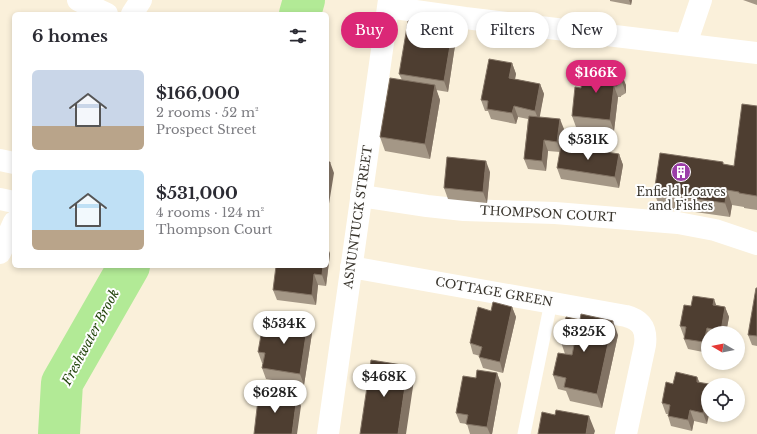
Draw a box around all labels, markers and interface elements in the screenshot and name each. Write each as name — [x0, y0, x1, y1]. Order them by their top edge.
chip: Buy — [341, 12, 398, 48]
chip: Rent — [406, 12, 468, 48]
chip: Filters — [476, 12, 549, 48]
chip: New — [557, 12, 617, 48]
icon: filters — [287, 25, 309, 47]
text: 6 homes — [32, 26, 108, 47]
pin: $166K — [568, 60, 624, 94]
text: $166K — [575, 64, 617, 81]
text: $166,000 — [156, 83, 240, 104]
icon: home — [64, 86, 112, 134]
text: 2 rooms · 52 m² — [156, 104, 259, 121]
text: Prospect Street — [156, 121, 256, 138]
pin: $531K — [560, 127, 616, 161]
text: $531K — [568, 131, 608, 148]
street label: ASNUNTUCK STREET — [340, 144, 375, 291]
building icon: Enfield Loaves and Fishes — [670, 161, 692, 183]
text: $531,000 — [156, 183, 238, 204]
place label: Enfield Loaves and Fishes — [636, 184, 726, 213]
icon: home — [64, 186, 112, 234]
street label: THOMPSON COURT — [480, 202, 617, 225]
text: 4 rooms · 124 m² — [156, 204, 264, 221]
text: Thompson Court — [156, 221, 273, 238]
street label: COTTAGE GREEN — [434, 274, 554, 309]
water label: Freshwater Brook — [58, 286, 123, 389]
pin: $534K — [256, 311, 312, 345]
text: $534K — [262, 315, 306, 332]
pin: $325K — [556, 319, 612, 353]
text: $325K — [562, 323, 606, 340]
north arrow — [701, 326, 745, 370]
map controls — [701, 326, 745, 422]
pin: $468K — [356, 364, 412, 398]
text: $468K — [362, 368, 406, 385]
button: locate — [701, 378, 745, 422]
pin: $628K — [247, 380, 303, 414]
text: $628K — [253, 384, 297, 401]

